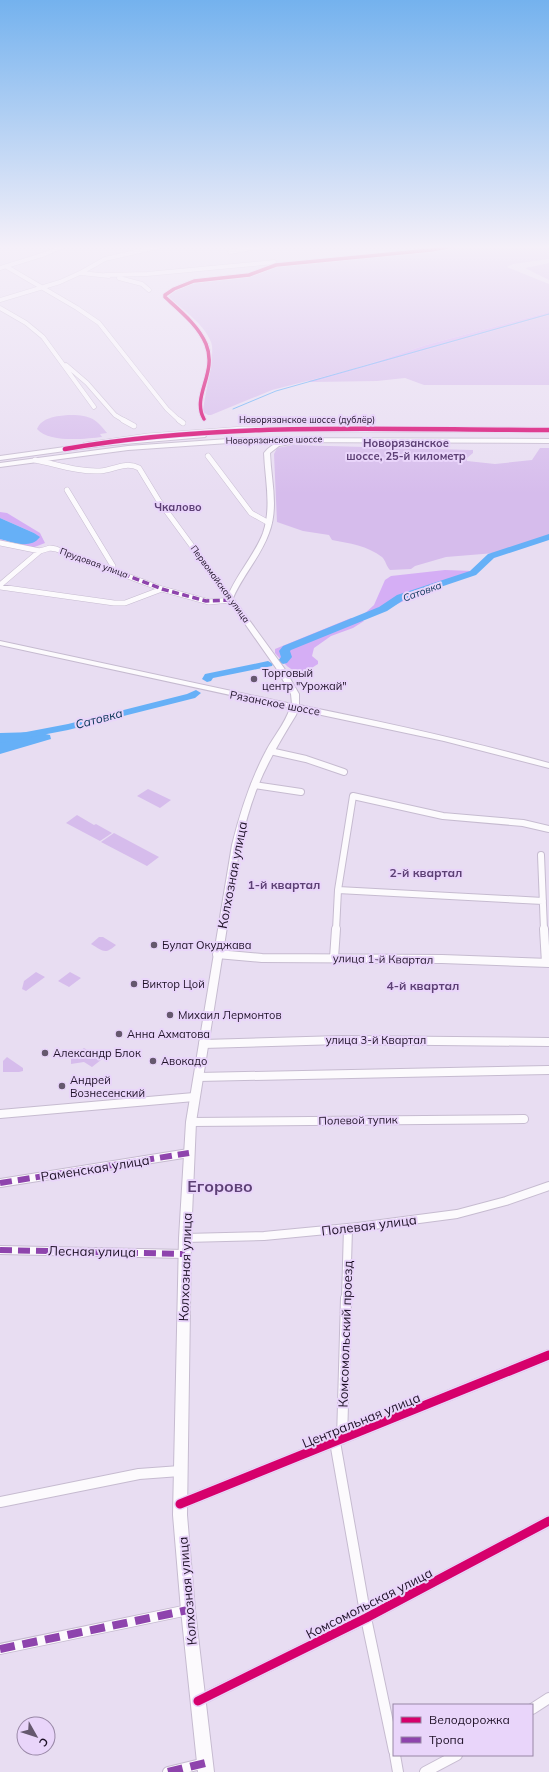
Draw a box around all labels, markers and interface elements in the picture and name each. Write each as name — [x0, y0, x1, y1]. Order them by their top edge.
street label: Новорязанское шоссе (дублёр) — [239, 414, 375, 426]
street label: Новорязанское шоссе — [225, 433, 323, 446]
district label: Новорязанское шоссе, 25-й километр — [346, 436, 466, 463]
district label: Чкалово — [154, 500, 202, 514]
street label: Первомайская улица — [188, 543, 252, 625]
street label: Прудовая улица — [58, 545, 130, 581]
water label: Сатовка — [401, 578, 443, 604]
place label: Торговый центр "Урожай" — [262, 666, 347, 693]
marker: Торговый центр "Урожай" — [249, 674, 259, 684]
street label: Рязанское шоссе — [229, 687, 321, 719]
water label: Сатовка — [74, 705, 124, 732]
street label: Колхозная улица — [214, 820, 250, 930]
district label: 2-й квартал — [390, 865, 462, 880]
district label: 1-й квартал — [248, 877, 320, 892]
place label: Булат Окуджава — [162, 938, 251, 952]
marker: Булат Окуджава — [149, 940, 159, 950]
street label: улица 1-й Квартал — [333, 951, 433, 967]
place label: Виктор Цой — [142, 977, 205, 991]
district label: 4-й квартал — [387, 978, 459, 993]
marker: Виктор Цой — [129, 979, 139, 989]
place label: Михаил Лермонтов — [178, 1008, 282, 1022]
marker: Михаил Лермонтов — [165, 1010, 175, 1020]
place label: Анна Ахматова — [127, 1027, 210, 1041]
marker: Анна Ахматова — [114, 1029, 124, 1039]
street label: улица 3-й Квартал — [326, 1033, 426, 1047]
place label: Александр Блок — [53, 1046, 141, 1060]
marker: Александр Блок — [40, 1048, 50, 1058]
place label: Авокадо — [161, 1054, 207, 1068]
marker: Авокадо — [148, 1056, 158, 1066]
place label: Андрей Вознесенский — [70, 1073, 145, 1100]
marker: Андрей Вознесенский — [57, 1081, 67, 1091]
street label: Полевой тупик — [318, 1112, 398, 1128]
street label: Раменская улица — [39, 1152, 151, 1184]
district label: Егорово — [187, 1176, 253, 1196]
street label: Полевая улица — [320, 1211, 418, 1239]
street label: Колхозная улица — [175, 1212, 195, 1322]
street label: Лесная улица — [48, 1242, 136, 1260]
street label: Комсомольский проезд — [334, 1260, 356, 1408]
street label: Центральная улица — [300, 1389, 422, 1451]
street label: Колхозная улица — [174, 1536, 200, 1646]
street label: Комсомольская улица — [303, 1564, 435, 1642]
legend — [393, 1704, 533, 1756]
text: Велодорожка — [429, 1712, 510, 1727]
north arrow — [16, 1716, 56, 1756]
text: Тропа — [429, 1732, 464, 1747]
text: С — [36, 1735, 52, 1750]

